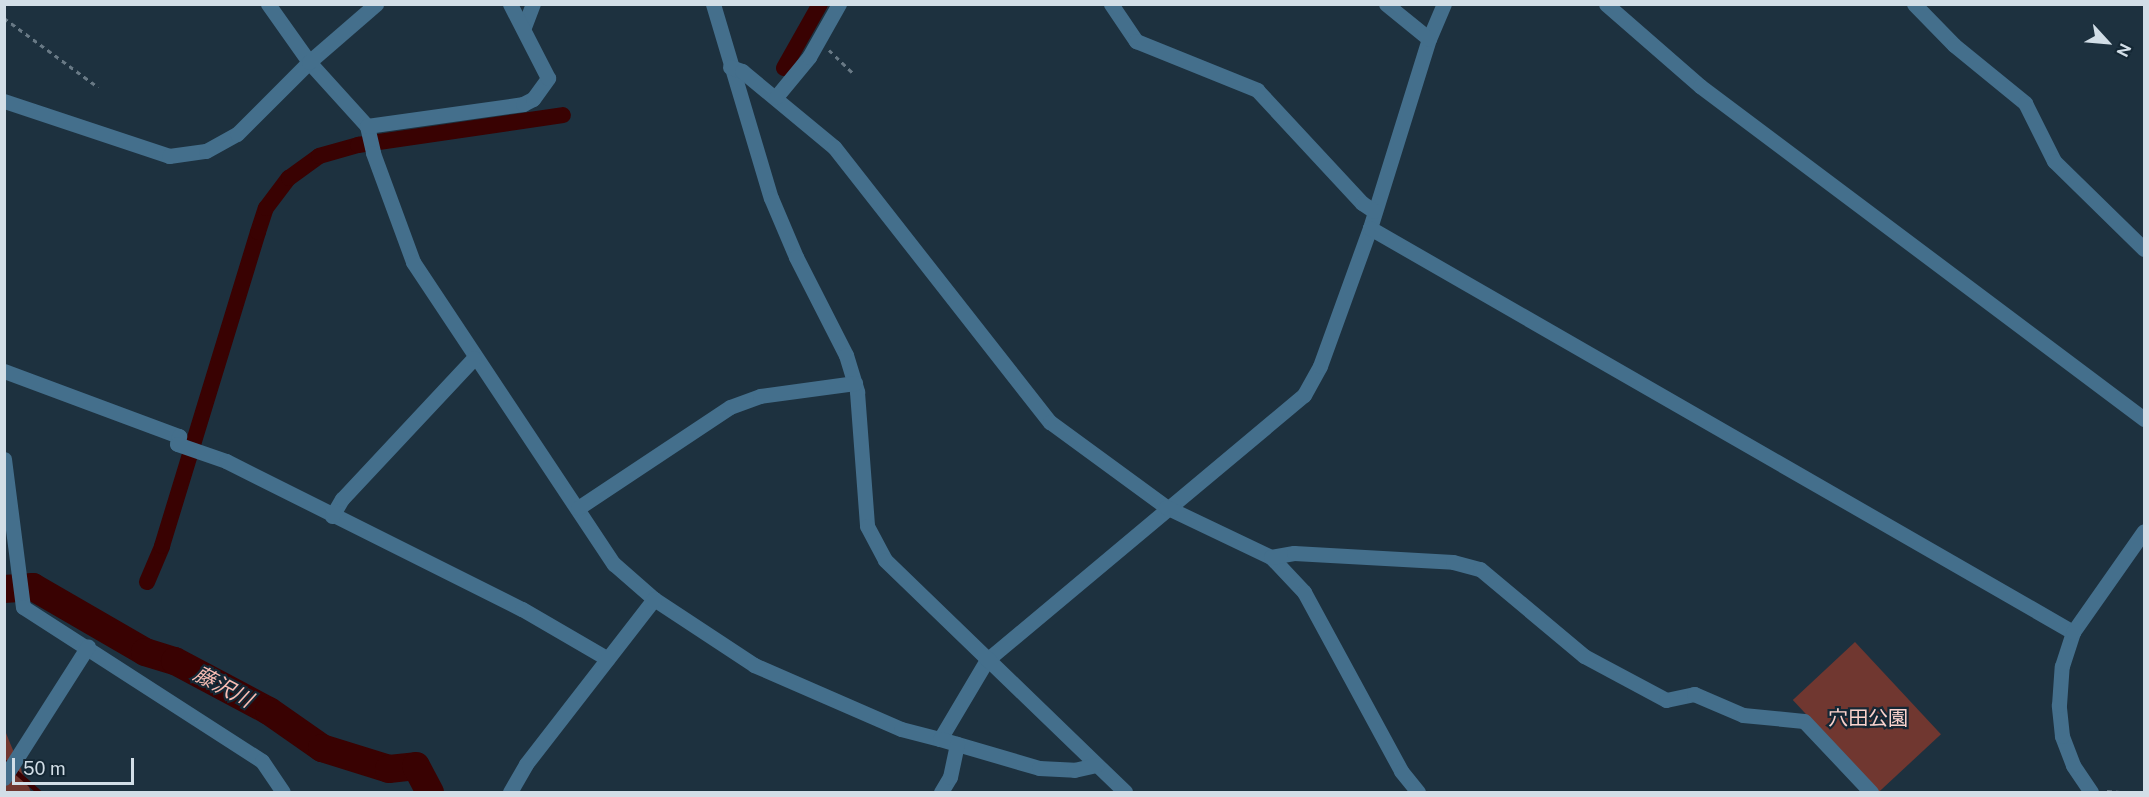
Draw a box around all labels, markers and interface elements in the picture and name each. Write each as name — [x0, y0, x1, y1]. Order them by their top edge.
north arrow — [2077, 12, 2137, 72]
text: N — [2112, 40, 2135, 60]
water label: 藤沢川 — [189, 661, 257, 713]
park label: 穴田公園 — [1828, 706, 1908, 730]
scale bar — [15, 746, 136, 784]
text: 50 m — [23, 758, 66, 779]

